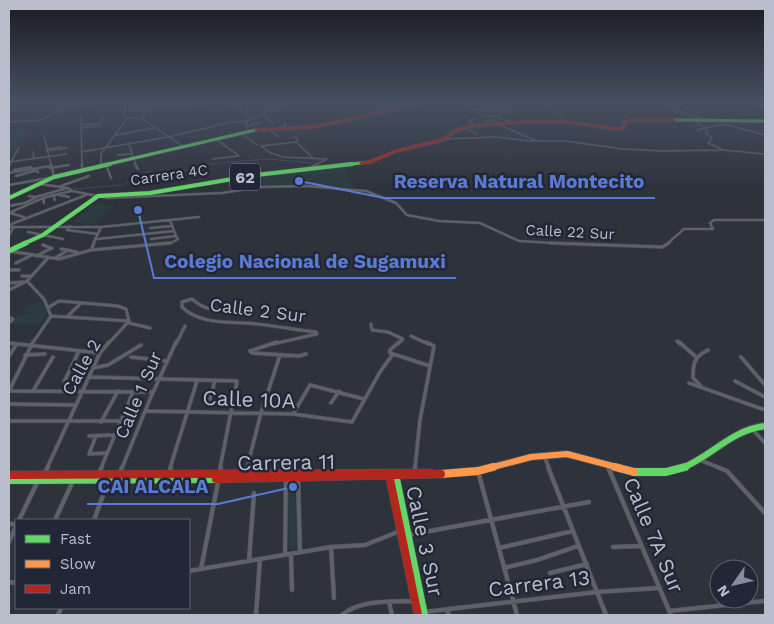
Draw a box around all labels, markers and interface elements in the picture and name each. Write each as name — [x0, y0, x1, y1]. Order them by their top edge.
street label: Carrera 4C — [129, 161, 209, 189]
road number: 62 — [230, 163, 260, 190]
callout: Reserva Natural Montecito — [384, 164, 655, 198]
text: Reserva Natural Montecito — [394, 170, 644, 193]
street label: Calle 22 Sur — [525, 221, 615, 243]
callout: Colegio Nacional de Sugamuxi — [154, 244, 456, 278]
text: Colegio Nacional de Sugamuxi — [164, 250, 446, 273]
street label: Calle 2 Sur — [209, 294, 307, 326]
street label: Calle 2 — [57, 335, 105, 399]
street label: Calle 1 Sur — [110, 348, 166, 442]
street label: Calle 10A — [202, 385, 296, 413]
street label: Carrera 11 — [237, 449, 335, 475]
callout: CAI ALCALA — [87, 470, 218, 504]
street label: Calle 7A Sur — [618, 473, 690, 597]
text: CAI ALCALA — [98, 475, 209, 498]
street label: Calle 3 Sur — [401, 483, 449, 599]
legend — [15, 519, 190, 609]
text: Fast — [60, 530, 92, 548]
text: Slow — [60, 555, 96, 573]
north arrow — [709, 559, 759, 609]
street label: Carrera 13 — [487, 564, 591, 602]
text: Jam — [60, 580, 91, 598]
text: N — [714, 582, 733, 600]

